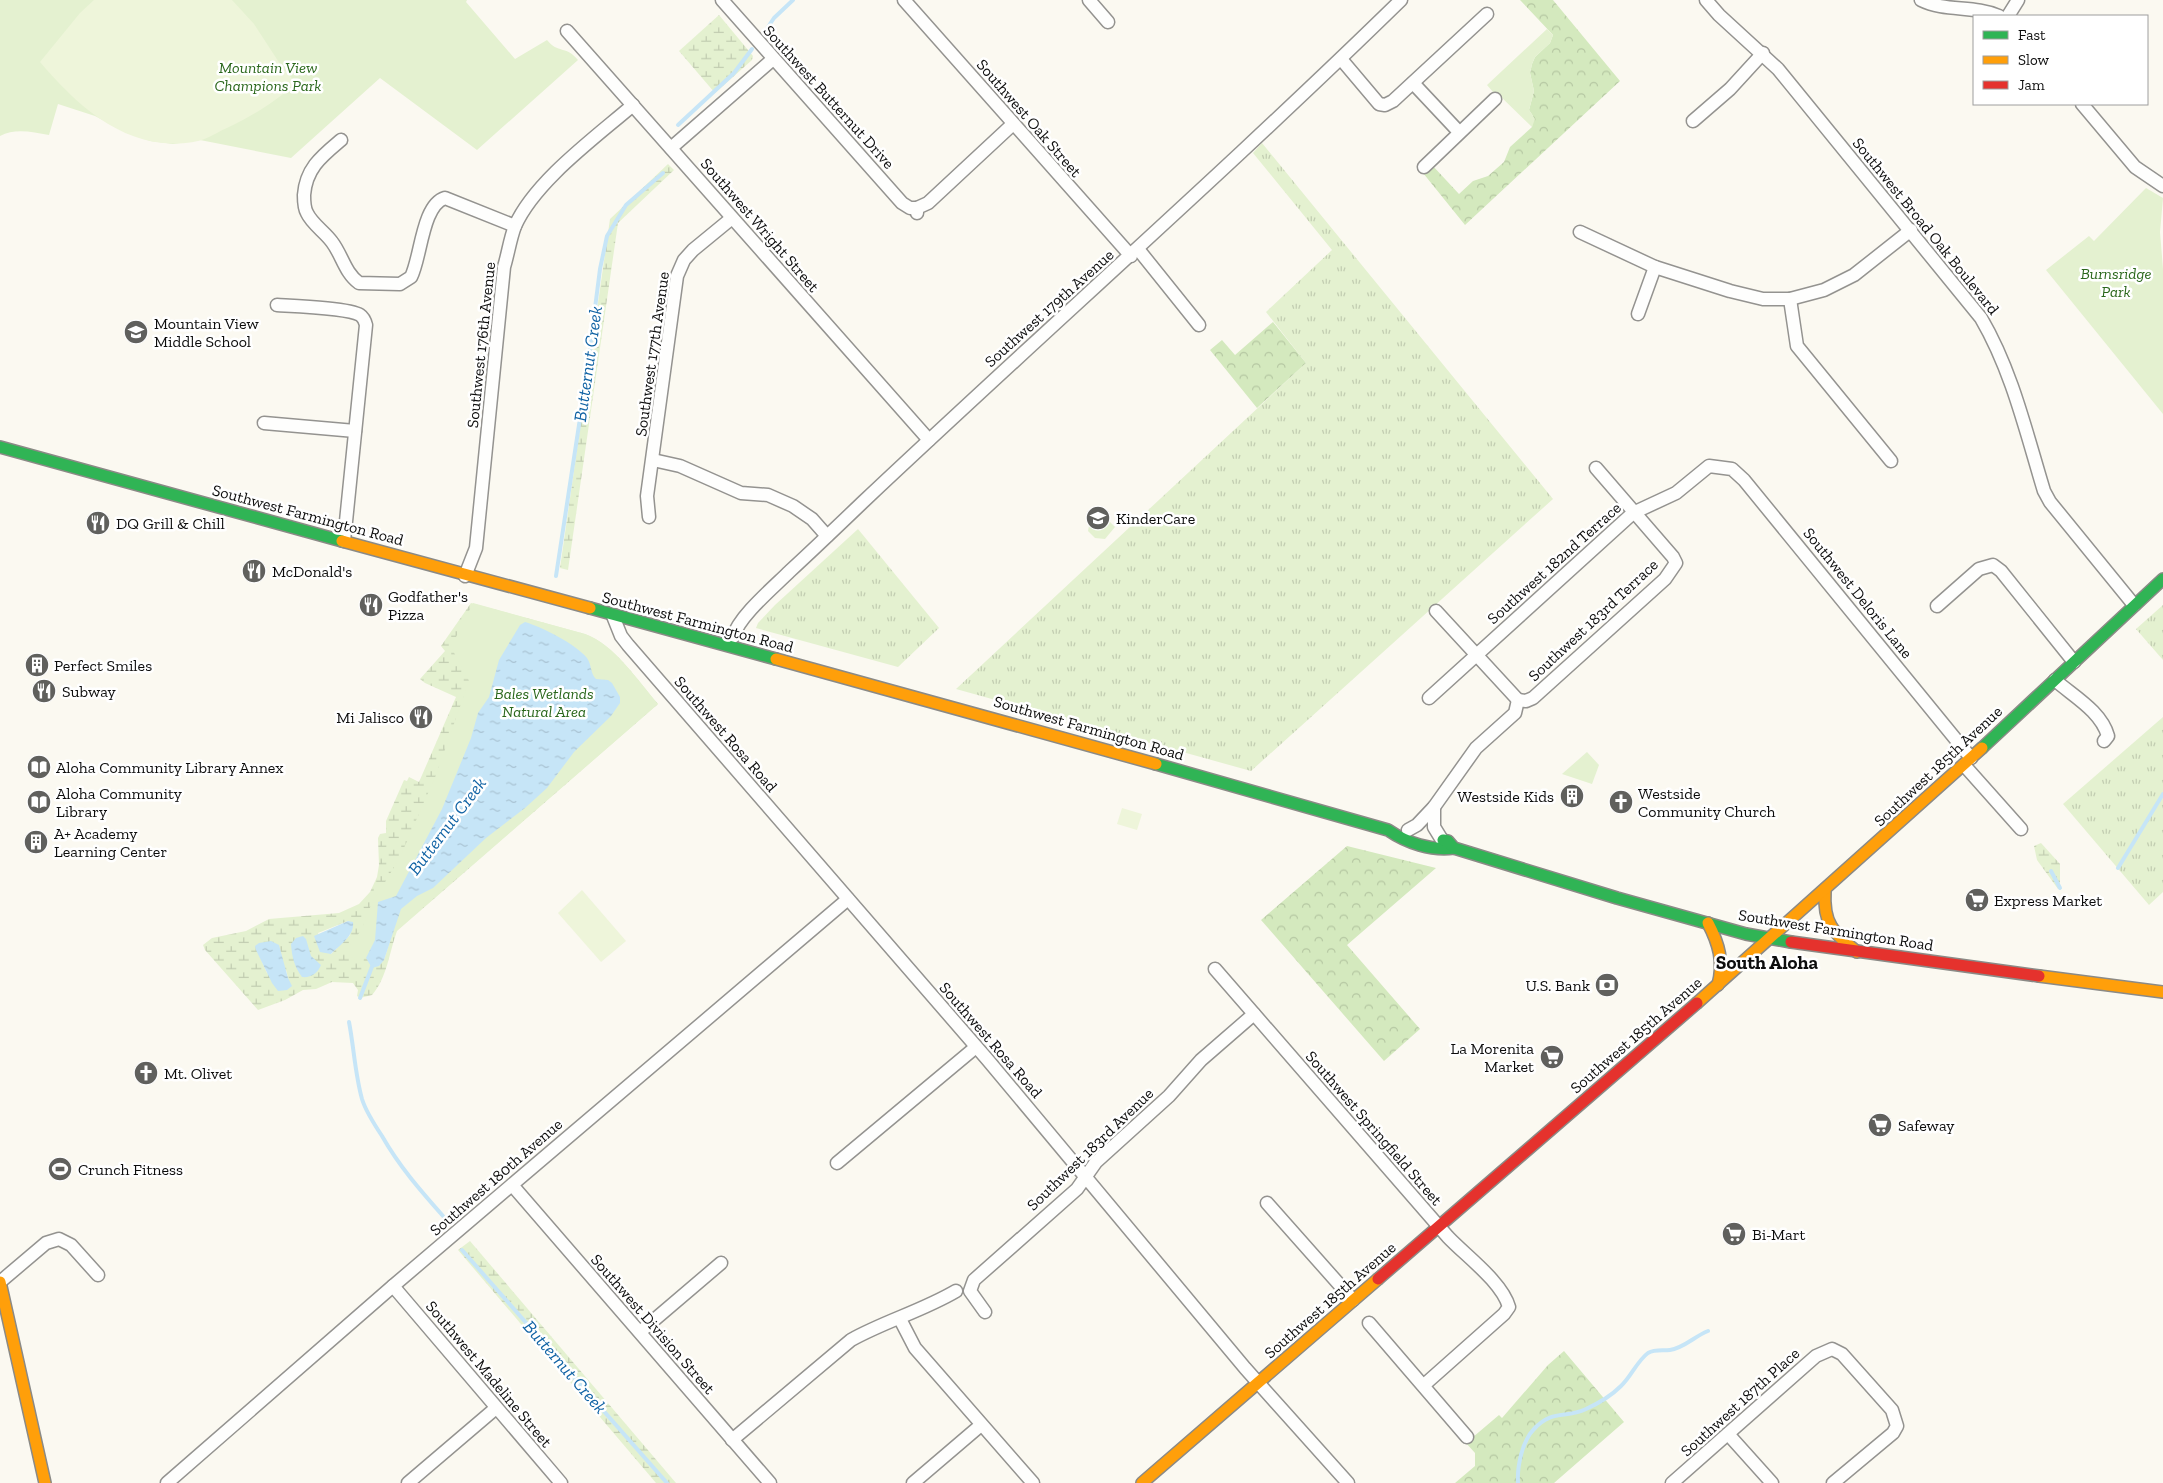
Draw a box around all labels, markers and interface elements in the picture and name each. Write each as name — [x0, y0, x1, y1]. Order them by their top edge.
legend — [1973, 15, 2148, 105]
street label: Southwest Butternut Drive — [760, 21, 898, 173]
text: Fast — [2018, 26, 2046, 44]
text: Slow — [2018, 51, 2050, 69]
street label: Southwest Oak Street — [973, 55, 1085, 181]
park label: Mountain View Champions Park — [215, 58, 321, 95]
text: Jam — [2018, 76, 2045, 94]
street label: Southwest Broad Oak Boulevard — [1849, 134, 2003, 318]
street label: Southwest Wright Street — [697, 154, 823, 296]
street label: Southwest 179th Avenue — [981, 245, 1117, 371]
street label: Southwest 176th Avenue — [463, 261, 499, 429]
park label: Burnsridge Park — [2080, 264, 2152, 301]
street label: Southwest 177th Avenue — [631, 270, 673, 438]
water label: Butternut Creek — [569, 305, 607, 423]
place label: Mountain View Middle School — [154, 314, 259, 351]
school or university icon: Mountain View Middle School — [123, 319, 149, 345]
street label: Southwest Farmington Road — [210, 480, 406, 550]
street label: Southwest 182nd Terrace — [1483, 498, 1625, 628]
school or university icon: KinderCare — [1085, 505, 1111, 531]
place label: KinderCare — [1116, 509, 1195, 528]
restaurant icon: DQ Grill & Chill — [85, 510, 111, 536]
place label: DQ Grill & Chill — [116, 514, 225, 533]
street label: Southwest Deloris Lane — [1799, 524, 1917, 662]
street label: Southwest 183rd Terrace — [1524, 555, 1662, 685]
restaurant icon: McDonald's — [241, 558, 267, 584]
place label: McDonald's — [272, 562, 352, 581]
place label: Godfather's Pizza — [388, 587, 468, 624]
street label: Southwest Farmington Road — [600, 587, 796, 657]
restaurant icon: Godfather's Pizza — [358, 592, 384, 618]
building icon: Perfect Smiles — [24, 652, 50, 678]
place label: Perfect Smiles — [54, 656, 152, 675]
street label: Southwest Rosa Road — [671, 672, 782, 796]
restaurant icon: Subway — [31, 678, 57, 704]
place label: Subway — [62, 682, 117, 701]
park label: Bales Wetlands Natural Area — [494, 684, 594, 721]
street label: Southwest Farmington Road — [992, 692, 1187, 764]
street label: Southwest 185th Avenue — [1870, 702, 2006, 830]
restaurant icon: Mi Jalisco — [408, 704, 434, 730]
place label: Mi Jalisco — [336, 708, 404, 727]
library icon: Aloha Community Library Annex — [26, 754, 52, 780]
place label: Aloha Community Library Annex — [56, 758, 283, 777]
water label: Butternut Creek — [403, 773, 491, 879]
building icon: Westside Kids — [1559, 783, 1585, 809]
place label: Aloha Community Library — [56, 784, 183, 821]
place label: Westside Community Church — [1638, 784, 1776, 821]
place label: Westside Kids — [1457, 787, 1554, 806]
library icon: Aloha Community Library — [26, 789, 52, 815]
church icon: Westside Community Church — [1608, 789, 1634, 815]
place label: A+ Academy Learning Center — [54, 824, 167, 861]
building icon: A+ Academy Learning Center — [23, 829, 49, 855]
supermarket icon: Express Market — [1964, 887, 1990, 913]
place label: Express Market — [1994, 891, 2102, 910]
street label: Southwest Farmington Road — [1737, 905, 1935, 955]
district label: South Aloha — [1716, 951, 1819, 974]
bank icon: U.S. Bank — [1594, 972, 1620, 998]
street label: Southwest 185th Avenue — [1566, 973, 1706, 1097]
place label: U.S. Bank — [1525, 976, 1591, 995]
street label: Southwest Rosa Road — [936, 978, 1047, 1102]
place label: La Morenita Market — [1450, 1039, 1534, 1076]
supermarket icon: La Morenita Market — [1539, 1044, 1565, 1070]
street label: Southwest Springfield Street — [1302, 1047, 1446, 1209]
church icon: Mt. Olivet — [133, 1060, 159, 1086]
place label: Mt. Olivet — [164, 1064, 232, 1083]
street label: Southwest 183rd Avenue — [1023, 1084, 1157, 1214]
supermarket icon: Safeway — [1867, 1112, 1893, 1138]
street label: Southwest 180th Avenue — [426, 1114, 566, 1240]
place label: Safeway — [1898, 1116, 1955, 1135]
sports icon: Crunch Fitness — [47, 1156, 73, 1182]
place label: Crunch Fitness — [78, 1160, 183, 1179]
supermarket icon: Bi-Mart — [1721, 1221, 1747, 1247]
place label: Bi-Mart — [1752, 1225, 1805, 1244]
street label: Southwest 185th Avenue — [1260, 1238, 1400, 1362]
street label: Southwest Division Street — [587, 1250, 719, 1398]
street label: Southwest Madeline Street — [422, 1297, 556, 1451]
water label: Butternut Creek — [518, 1316, 612, 1418]
street label: Southwest 187th Place — [1677, 1344, 1803, 1460]

